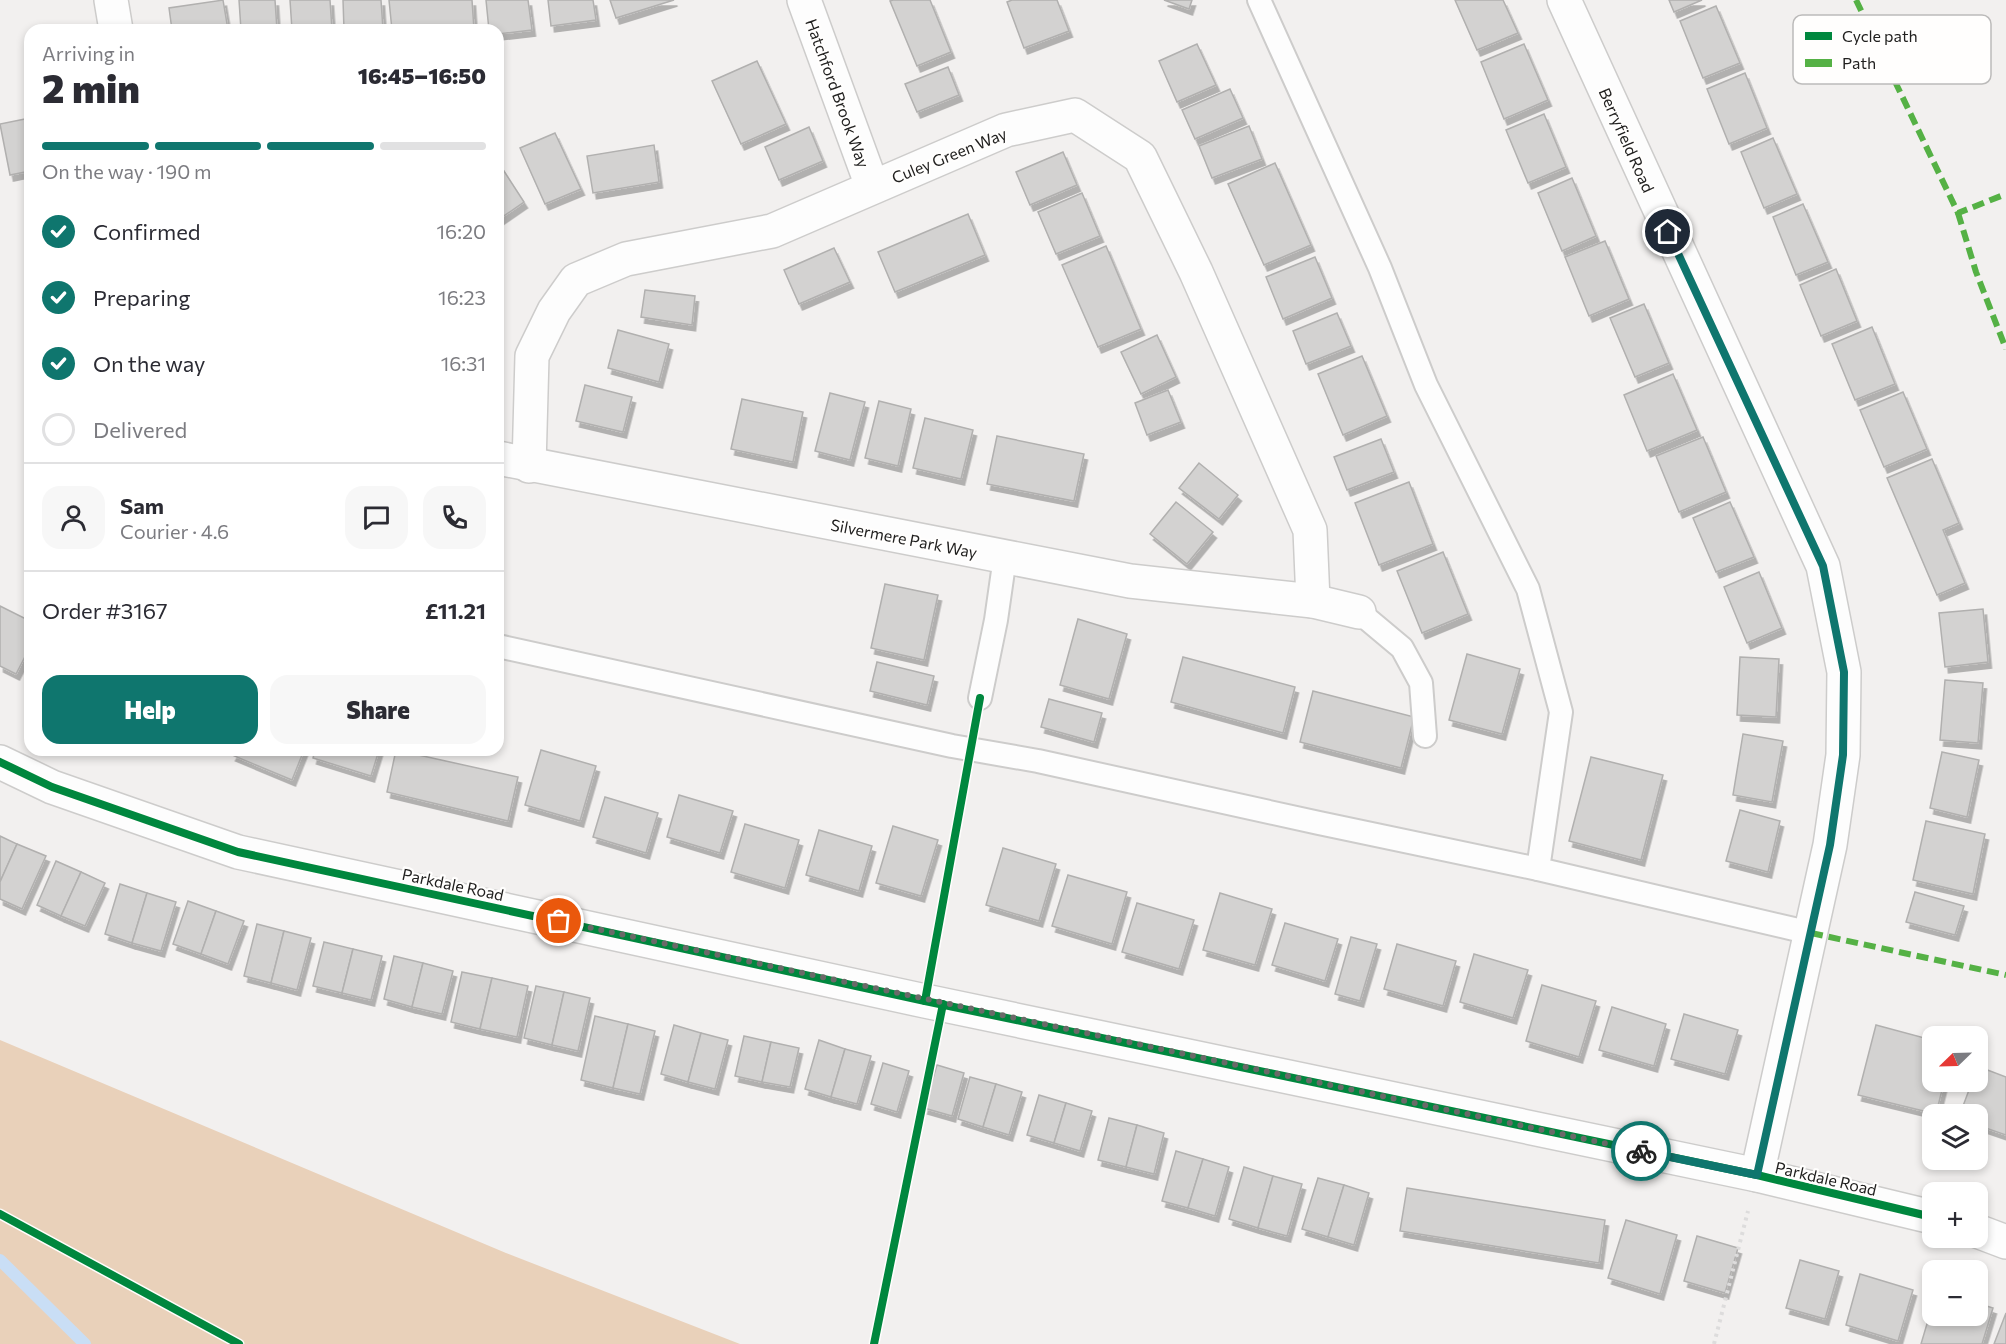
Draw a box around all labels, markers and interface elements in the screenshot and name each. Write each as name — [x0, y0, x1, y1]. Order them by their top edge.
legend — [1793, 15, 1991, 84]
street label: Hatchford Brook Way — [802, 16, 874, 170]
text: Cycle path — [1842, 26, 1918, 45]
text: Arriving in — [42, 41, 135, 65]
text: Path — [1842, 53, 1876, 72]
text: 16:45–16:50 — [358, 62, 486, 89]
text: 2 min — [42, 63, 140, 111]
street label: Berryfield Road — [1595, 85, 1659, 195]
street label: Culey Green Way — [889, 123, 1009, 187]
text: On the way · 190 m — [42, 159, 211, 183]
pin — [1642, 206, 1693, 257]
icon: check — [42, 215, 75, 248]
icon: home — [1651, 215, 1684, 248]
text: Confirmed — [93, 218, 200, 245]
text: 16:20 — [437, 219, 486, 243]
icon: check — [42, 281, 75, 314]
text: Preparing — [93, 284, 190, 311]
text: 16:23 — [438, 285, 486, 309]
icon: check — [42, 347, 75, 380]
text: On the way — [93, 350, 205, 377]
text: 16:31 — [441, 351, 486, 375]
text: Delivered — [93, 416, 187, 443]
button: person — [42, 486, 105, 549]
button: chat — [345, 486, 408, 549]
button: phone — [423, 486, 486, 549]
text: Sam — [120, 492, 164, 519]
street label: Silvermere Park Way — [829, 514, 979, 562]
text: Courier · 4.6 — [120, 519, 229, 543]
text: Order #3167 — [42, 597, 168, 624]
text: £11.21 — [425, 597, 486, 624]
button: Help — [42, 675, 258, 744]
button: Share — [270, 675, 486, 744]
street label: Parkdale Road — [400, 864, 506, 904]
pin — [533, 895, 584, 946]
icon: bag — [542, 904, 575, 937]
north arrow — [1922, 1026, 1988, 1092]
map controls — [1922, 1026, 1988, 1326]
button: layers — [1922, 1104, 1988, 1170]
courier — [1611, 1121, 1671, 1181]
icon: bike — [1625, 1135, 1658, 1168]
street label: Parkdale Road — [1773, 1157, 1879, 1199]
button: + — [1922, 1182, 1988, 1248]
button: − — [1922, 1260, 1988, 1326]

